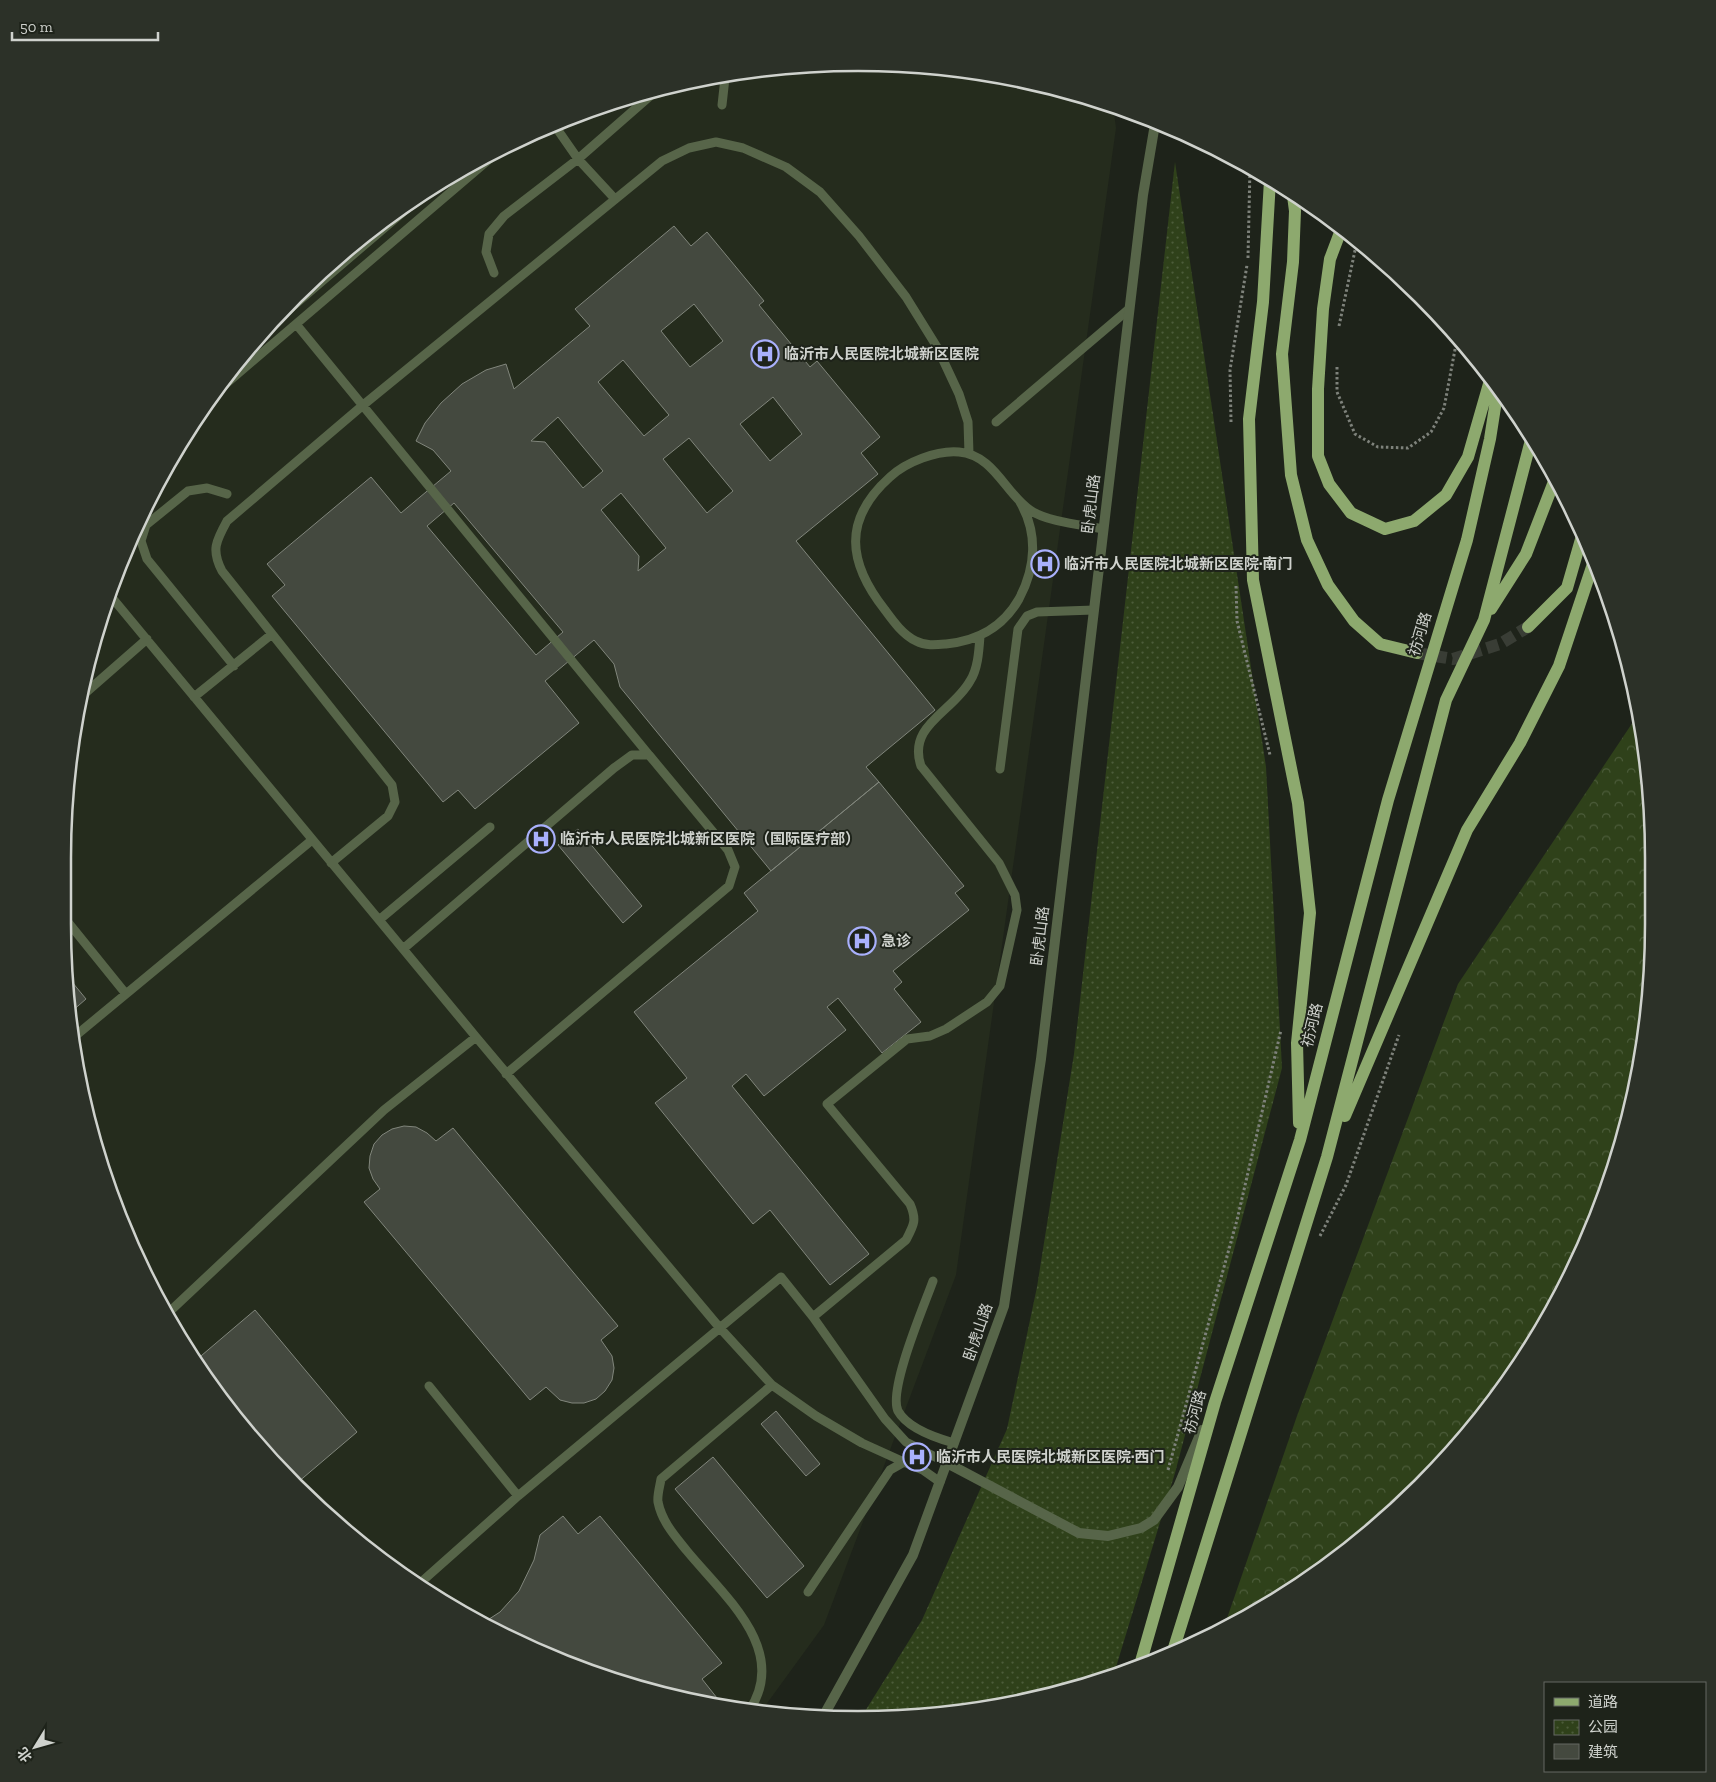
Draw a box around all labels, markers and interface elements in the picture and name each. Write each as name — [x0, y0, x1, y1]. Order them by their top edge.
scale bar — [12, 10, 159, 42]
text: 50 m — [20, 18, 53, 36]
hospital icon: 临沂市人民医院北城新区医院 — [750, 339, 780, 369]
place label: 临沂市人民医院北城新区医院 — [784, 345, 979, 363]
street label: 卧虎山路 — [1078, 473, 1104, 535]
hospital icon: 临沂市人民医院北城新区医院·南门 — [1030, 549, 1060, 579]
place label: 临沂市人民医院北城新区医院·南门 — [1064, 555, 1292, 573]
street label: 祊河路 — [1405, 610, 1435, 658]
hospital icon: 临沂市人民医院北城新区医院（国际医疗部） — [526, 824, 556, 854]
place label: 临沂市人民医院北城新区医院（国际医疗部） — [560, 830, 860, 848]
street label: 卧虎山路 — [1027, 905, 1053, 967]
hospital icon: 急诊 — [847, 926, 877, 956]
place label: 急诊 — [881, 932, 912, 950]
street label: 祊河路 — [1298, 1001, 1326, 1049]
street label: 卧虎山路 — [960, 1301, 996, 1363]
street label: 祊河路 — [1180, 1388, 1210, 1436]
hospital icon: 临沂市人民医院北城新区医院·西门 — [902, 1442, 932, 1472]
place label: 临沂市人民医院北城新区医院·西门 — [936, 1448, 1164, 1466]
legend — [1544, 1682, 1706, 1772]
text: 道路 — [1588, 1693, 1618, 1711]
text: 公园 — [1588, 1718, 1618, 1736]
north arrow — [10, 1722, 60, 1772]
text: 建筑 — [1588, 1743, 1618, 1761]
text: 北 — [14, 1744, 36, 1765]

